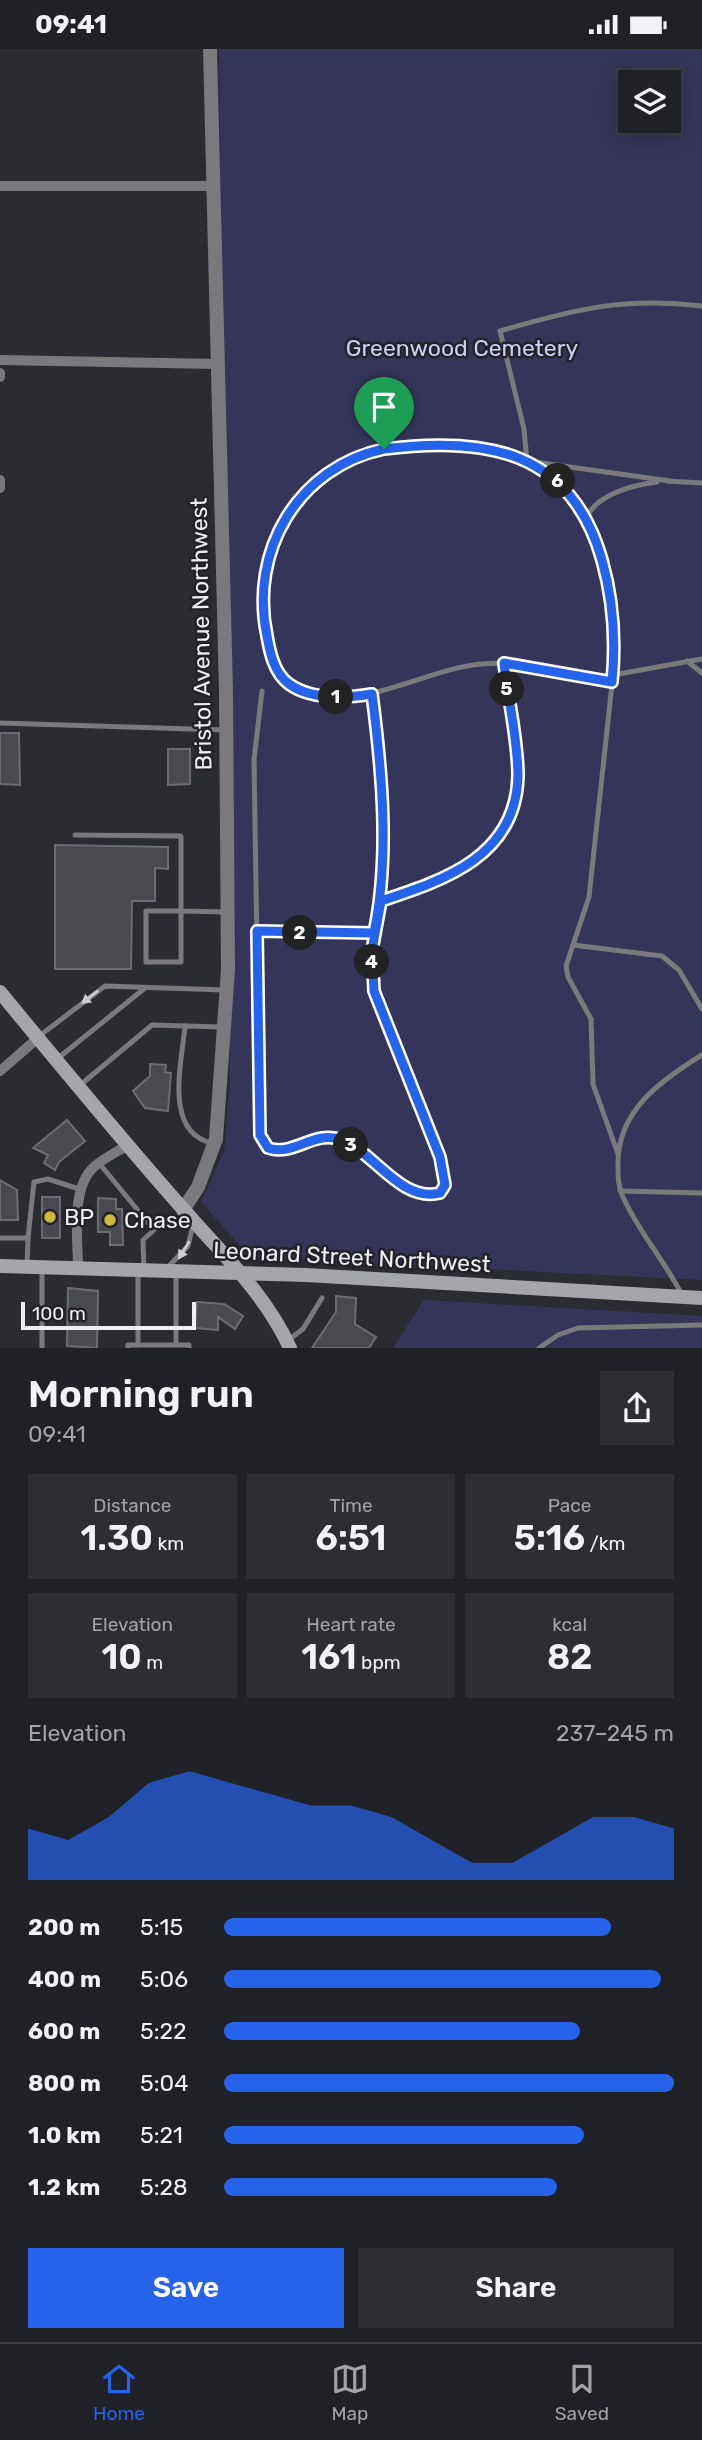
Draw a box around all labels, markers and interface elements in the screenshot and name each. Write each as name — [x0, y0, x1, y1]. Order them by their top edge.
text: 09:41 — [35, 9, 107, 40]
map controls — [618, 70, 681, 133]
button: layers — [618, 70, 681, 133]
park label: Greenwood Cemetery — [346, 334, 578, 362]
pin — [354, 377, 414, 449]
icon: arrive — [365, 388, 403, 426]
pin: 6 — [540, 463, 576, 499]
text: 6 — [551, 469, 564, 492]
street label: Bristol Avenue Northwest — [185, 497, 217, 771]
pin: 5 — [490, 671, 524, 707]
text: 5 — [500, 677, 513, 700]
pin: 1 — [318, 679, 354, 715]
text: 1 — [331, 685, 340, 708]
pin: 2 — [282, 915, 318, 951]
text: 2 — [293, 921, 306, 944]
pin: 4 — [354, 944, 390, 979]
text: 4 — [365, 950, 378, 973]
one-way arrow — [81, 990, 99, 1005]
pin: 3 — [334, 1127, 368, 1163]
text: 3 — [344, 1133, 357, 1156]
place label: BP — [64, 1203, 94, 1231]
place label: Chase — [124, 1206, 191, 1234]
marker: BP — [42, 1209, 58, 1225]
marker: Chase — [102, 1212, 118, 1228]
street label: Leonard Street Northwest — [213, 1236, 491, 1278]
one-way arrow — [178, 1240, 191, 1260]
scale bar — [21, 1299, 196, 1331]
text: 100 m — [32, 1302, 86, 1325]
text: Morning run — [28, 1371, 254, 1417]
button: share — [600, 1371, 674, 1445]
text: 09:41 — [28, 1420, 86, 1448]
text: Distance — [93, 1494, 171, 1517]
text: Time — [329, 1494, 373, 1517]
text: Pace — [548, 1494, 591, 1517]
text: 1.30 — [80, 1517, 153, 1559]
text: 6:51 — [316, 1517, 386, 1559]
text: 5:16 — [514, 1517, 585, 1559]
text: km — [153, 1532, 184, 1555]
text: /km — [585, 1532, 625, 1555]
text: Elevation — [92, 1613, 173, 1636]
text: Heart rate — [306, 1613, 396, 1636]
text: kcal — [552, 1613, 587, 1636]
text: 10 — [101, 1636, 142, 1678]
text: 161 — [301, 1636, 356, 1678]
text: 82 — [547, 1636, 592, 1678]
text: m — [142, 1651, 163, 1674]
text: bpm — [356, 1651, 401, 1674]
text: Elevation — [28, 1719, 127, 1747]
text: 237–245 m — [556, 1719, 674, 1747]
text: 200 m — [28, 1913, 100, 1941]
text: 5:15 — [140, 1913, 183, 1941]
text: 400 m — [28, 1965, 101, 1993]
text: 5:06 — [140, 1965, 188, 1993]
text: 600 m — [28, 2017, 100, 2045]
text: 5:22 — [140, 2017, 187, 2045]
text: 800 m — [28, 2069, 101, 2097]
text: 5:04 — [140, 2069, 188, 2097]
text: 1.0 km — [28, 2121, 101, 2149]
text: 5:21 — [140, 2121, 183, 2149]
text: 1.2 km — [28, 2173, 100, 2201]
text: 5:28 — [140, 2173, 188, 2201]
button: Save — [28, 2248, 344, 2328]
button: Share — [358, 2248, 674, 2328]
tab: Home — [93, 2360, 145, 2425]
tab: Map — [331, 2360, 369, 2425]
tab: Saved — [555, 2360, 609, 2425]

